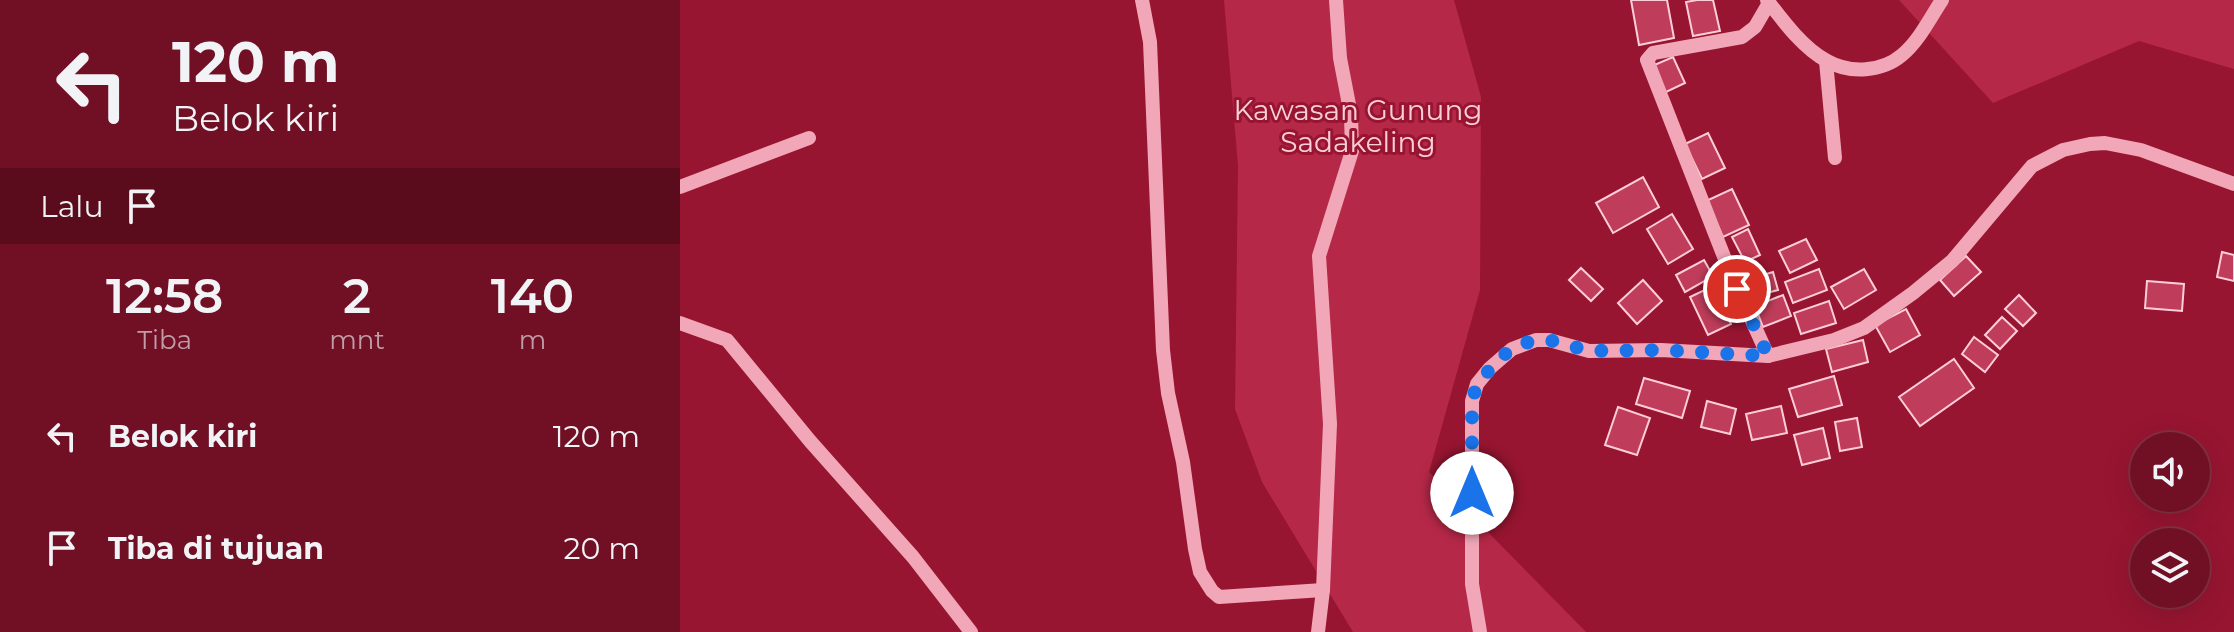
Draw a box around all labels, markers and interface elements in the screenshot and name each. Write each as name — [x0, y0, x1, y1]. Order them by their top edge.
text: 120 m — [172, 28, 340, 96]
icon: left — [40, 32, 144, 136]
park label: Kawasan Gunung Sadakeling — [1233, 93, 1483, 159]
text: Belok kiri — [172, 96, 339, 140]
icon: arrive — [120, 184, 164, 228]
text: Lalu — [40, 188, 104, 225]
pin — [1703, 255, 1771, 323]
text: 12:58 — [106, 267, 223, 325]
text: 2 — [343, 267, 371, 325]
text: 140 — [491, 267, 574, 325]
icon: arrive — [1715, 267, 1759, 311]
text: Tiba — [137, 324, 192, 356]
text: mnt — [329, 324, 385, 356]
text: m — [519, 324, 546, 356]
icon: left — [40, 414, 84, 458]
text: Belok kiri — [108, 418, 257, 455]
text: 120 m — [553, 418, 640, 455]
map controls — [2130, 432, 2210, 608]
button: sound — [2130, 432, 2210, 512]
position arrow — [1430, 451, 1514, 535]
icon: arrive — [40, 526, 84, 570]
button: layers — [2130, 528, 2210, 608]
text: Tiba di tujuan — [108, 530, 324, 567]
text: 20 m — [563, 530, 640, 567]

